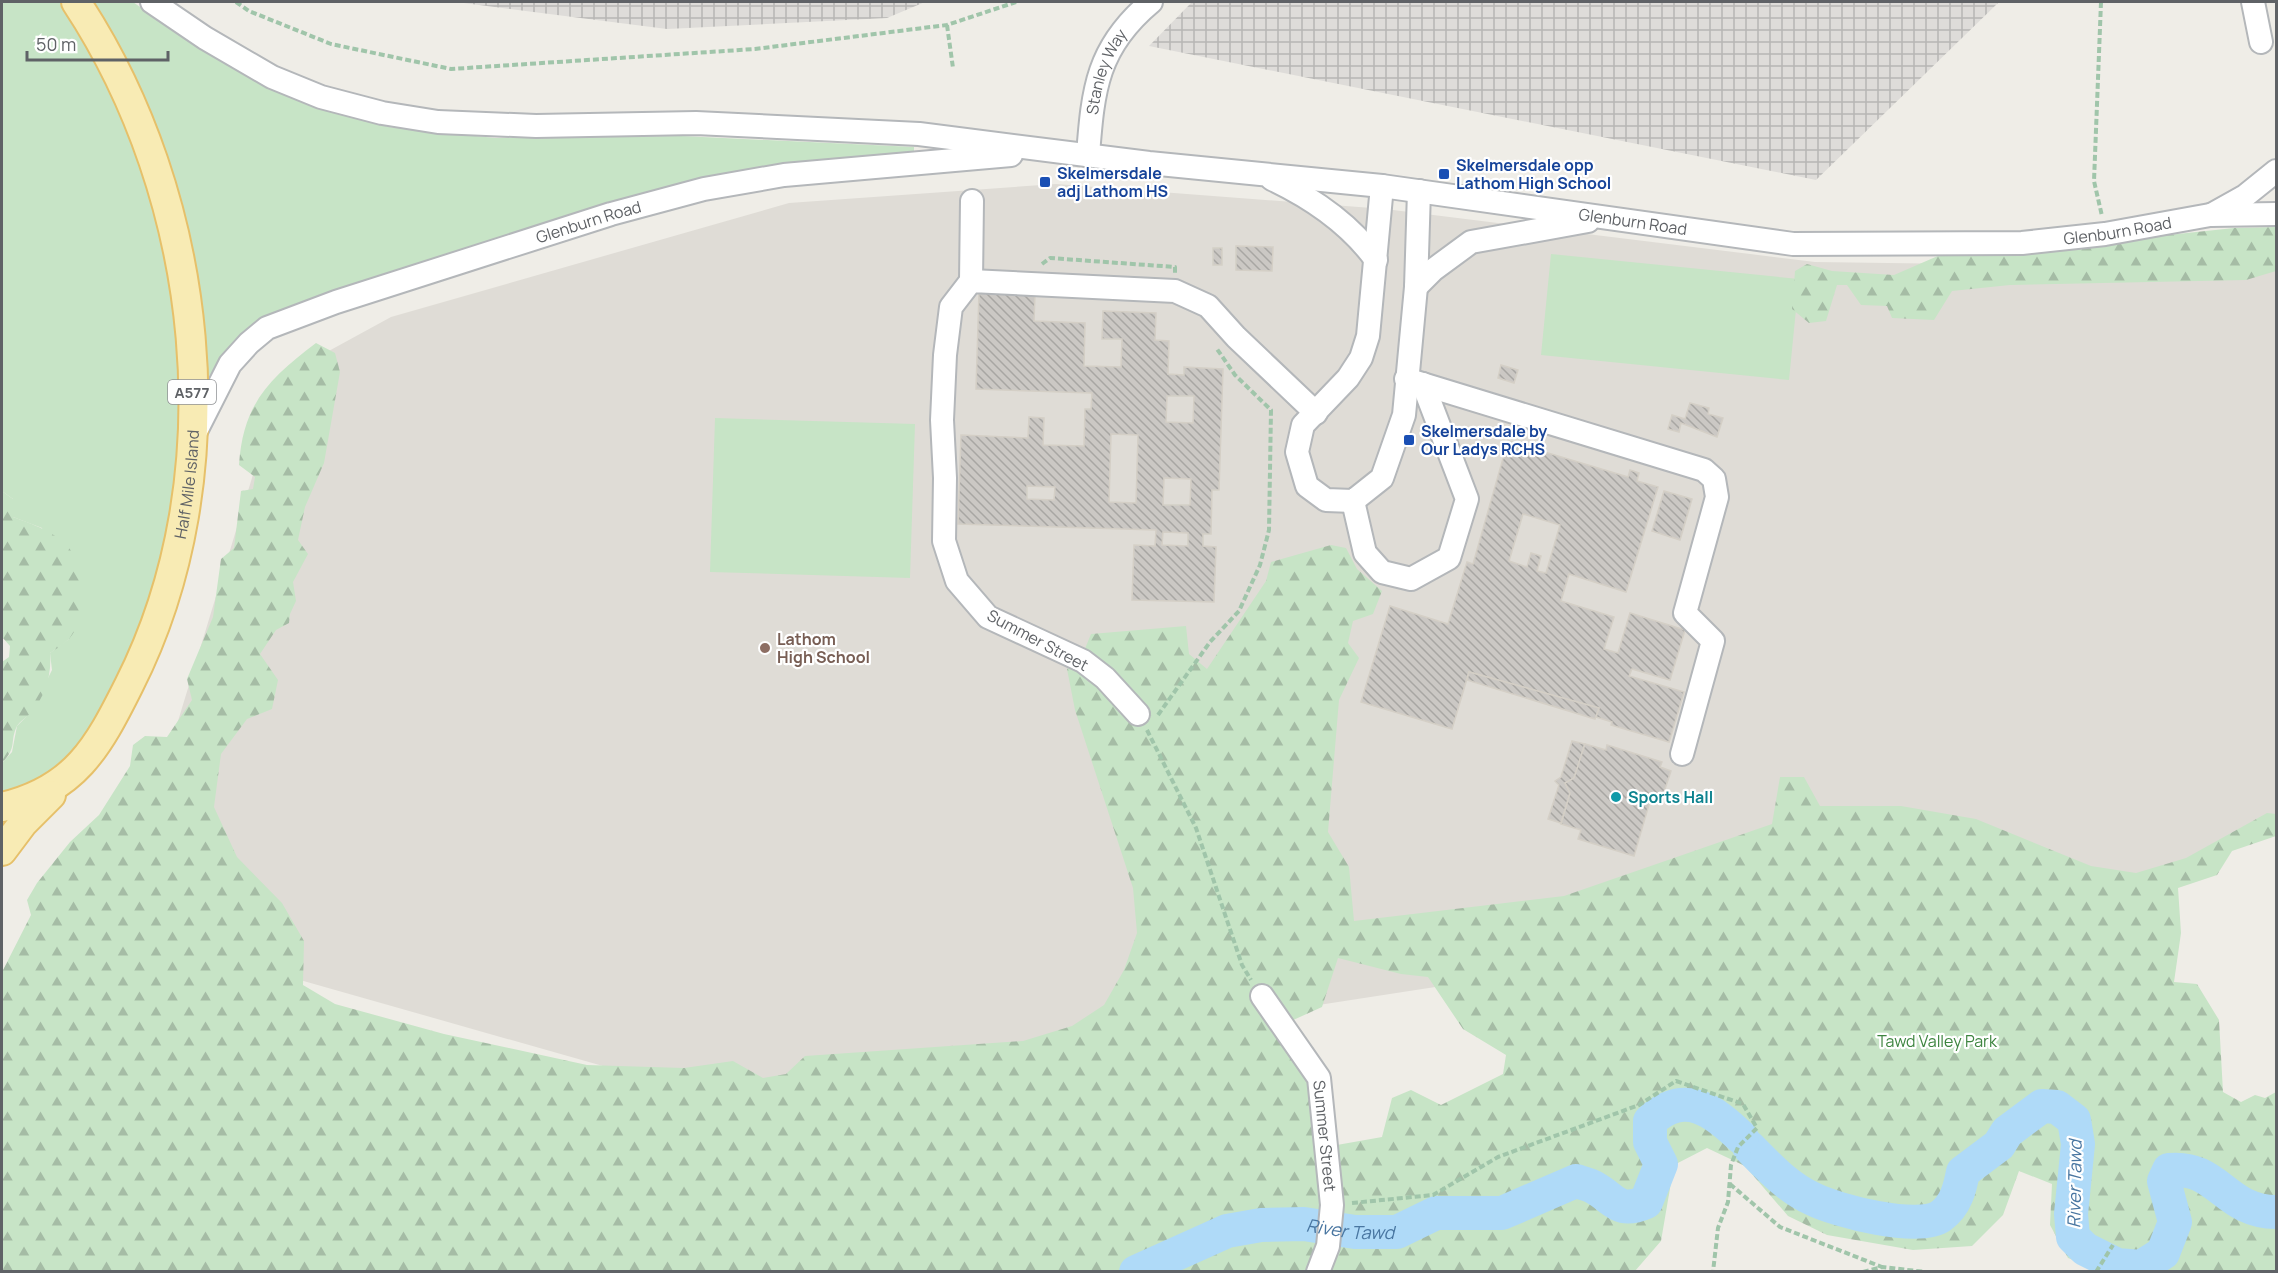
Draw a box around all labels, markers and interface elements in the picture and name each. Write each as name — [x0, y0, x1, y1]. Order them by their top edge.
scale bar — [27, 24, 168, 62]
street label: Stanley Way — [1081, 24, 1132, 116]
text: 50 m — [36, 32, 76, 56]
place label: Skelmersdale opp Lathom High School — [1456, 154, 1611, 194]
place label: Skelmersdale adj Lathom HS — [1057, 162, 1168, 202]
marker: Skelmersdale opp Lathom High School — [1437, 167, 1451, 181]
marker: Skelmersdale adj Lathom HS — [1038, 175, 1052, 189]
street label: Glenburn Road — [533, 195, 644, 248]
street label: Glenburn Road — [1577, 203, 1688, 240]
street label: Glenburn Road — [2062, 211, 2173, 249]
road number: A577 — [168, 380, 216, 404]
place label: Skelmersdale by Our Ladys RCHS — [1421, 420, 1547, 460]
street label: Half Mile Island — [169, 429, 204, 541]
marker: Skelmersdale by Our Ladys RCHS — [1402, 433, 1416, 447]
street label: Summer Street — [983, 604, 1093, 676]
place label: Lathom High School — [777, 628, 870, 668]
marker: Lathom High School — [758, 641, 772, 655]
place label: Sports Hall — [1628, 786, 1713, 808]
marker: Sports Hall — [1609, 790, 1623, 804]
park label: Tawd Valley Park — [1877, 1030, 1998, 1052]
street label: Summer Street — [1308, 1079, 1342, 1193]
water label: River Tawd — [2061, 1137, 2087, 1228]
water label: River Tawd — [1305, 1213, 1396, 1244]

